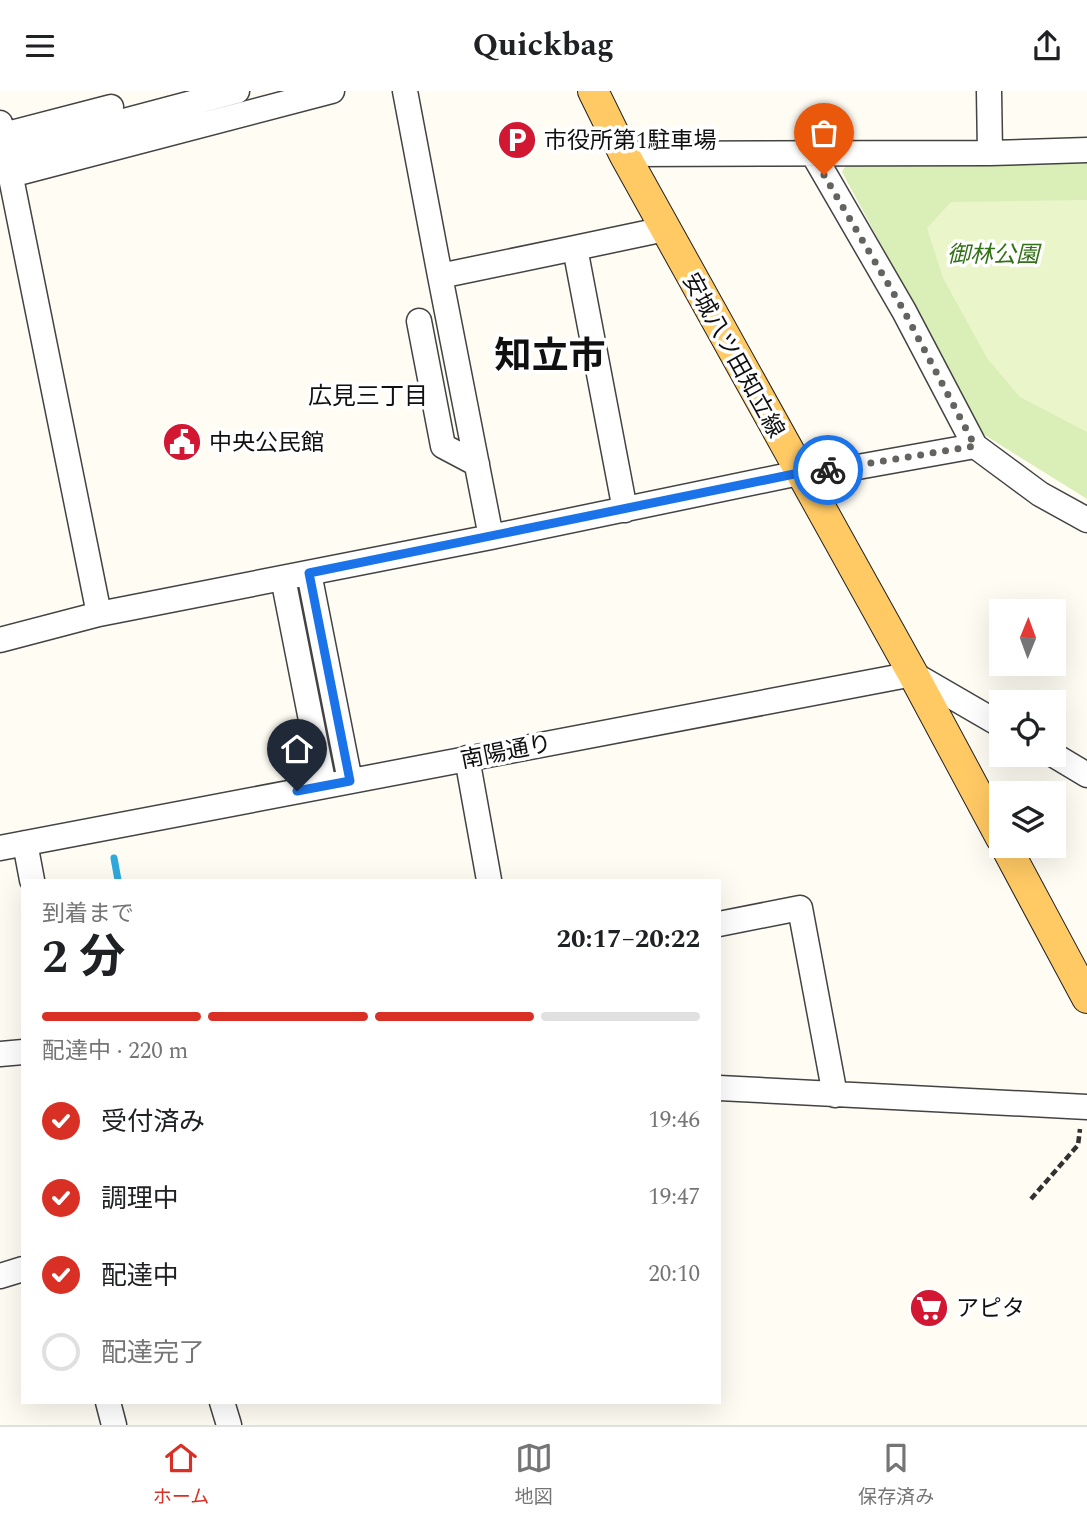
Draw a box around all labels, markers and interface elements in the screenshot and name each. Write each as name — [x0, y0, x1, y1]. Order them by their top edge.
text: Quickbag — [473, 21, 614, 70]
icon: menu — [21, 27, 59, 65]
icon: share — [1028, 27, 1066, 65]
pin — [794, 103, 854, 175]
icon: bag — [805, 114, 843, 152]
parking icon: 市役所第1駐車場 — [496, 119, 538, 161]
place label: 市役所第1駐車場 — [544, 124, 717, 159]
park label: 御林公園 — [947, 238, 1042, 273]
street label: 安城八ツ田知立線 — [673, 267, 793, 445]
district label: 知立市 — [495, 329, 606, 385]
district label: 広見三丁目 — [308, 379, 428, 415]
public building icon: 中央公民館 — [161, 421, 203, 463]
place label: 中央公民館 — [209, 426, 324, 461]
courier — [793, 435, 863, 505]
icon: bike — [809, 451, 847, 489]
north arrow — [989, 599, 1066, 675]
map controls — [989, 599, 1066, 858]
button: locate — [989, 690, 1066, 767]
pin — [267, 719, 327, 791]
street label: 南陽通り — [458, 727, 555, 778]
icon: home — [278, 730, 316, 768]
button: layers — [989, 781, 1066, 858]
text: 到着まで — [42, 897, 134, 932]
text: 20:17–20:22 — [556, 919, 700, 959]
text: 2 分 — [42, 923, 125, 993]
text: 配達中 · 220 m — [42, 1034, 188, 1069]
icon: check — [42, 1102, 80, 1140]
text: 受付済み — [101, 1102, 205, 1142]
text: 19:46 — [648, 1103, 700, 1138]
icon: check — [42, 1179, 80, 1217]
text: 調理中 — [101, 1179, 179, 1219]
text: 19:47 — [648, 1180, 700, 1215]
icon: check — [42, 1256, 80, 1294]
text: 配達中 — [101, 1256, 179, 1296]
text: 20:10 — [648, 1257, 700, 1292]
supermarket icon: アピタ — [908, 1287, 950, 1329]
place label: アピタ — [956, 1292, 1025, 1327]
text: 配達完了 — [101, 1333, 205, 1373]
tab: ホーム — [153, 1439, 209, 1512]
tab: 地図 — [515, 1439, 553, 1512]
tab: 保存済み — [858, 1439, 934, 1512]

